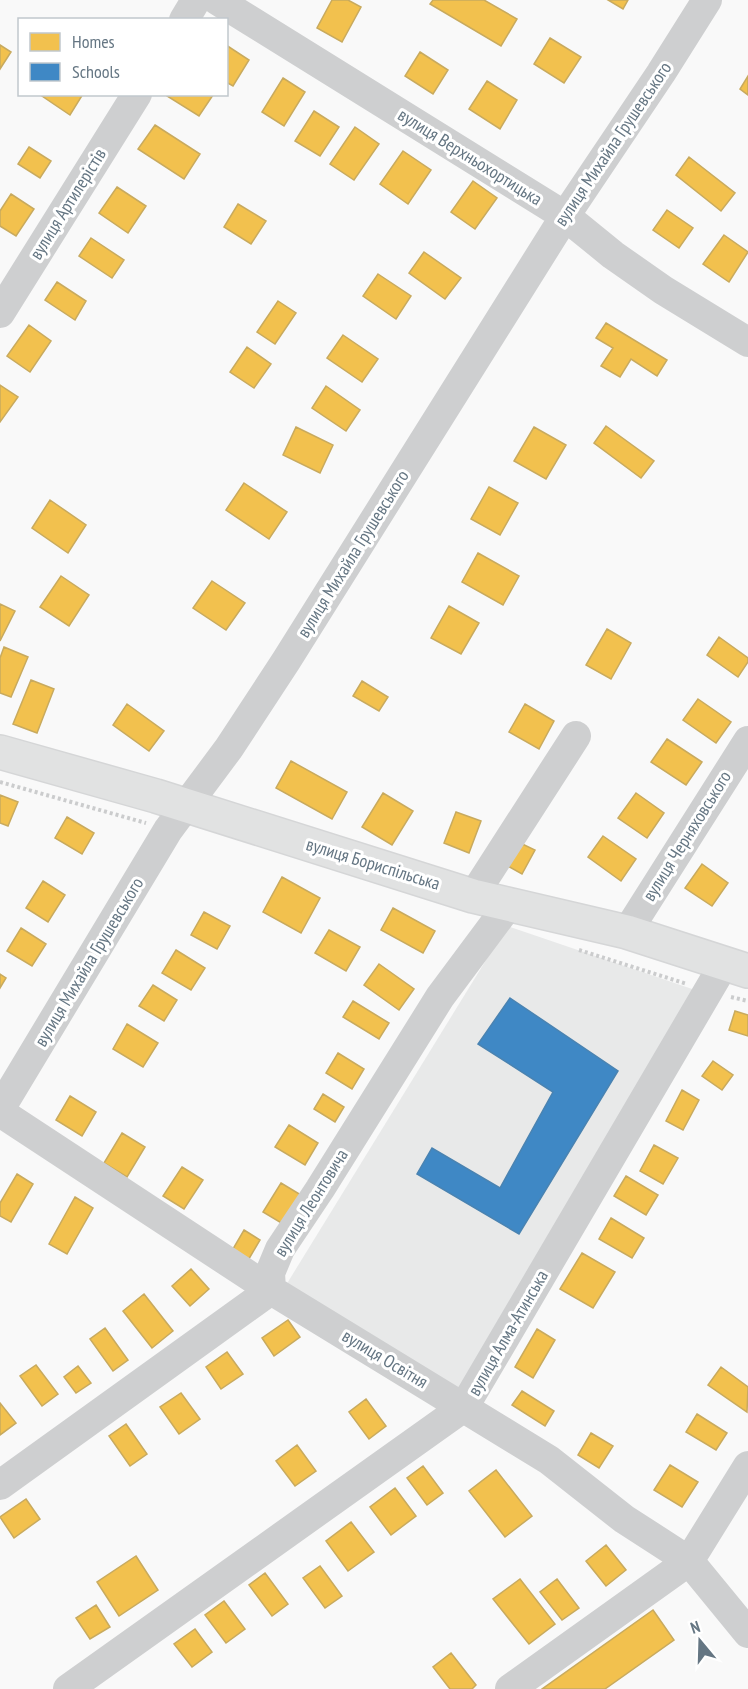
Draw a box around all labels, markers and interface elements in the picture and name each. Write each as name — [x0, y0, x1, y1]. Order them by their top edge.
legend — [18, 18, 228, 96]
text: Homes — [72, 30, 115, 53]
street label: вулиця Михайла Грушевського — [549, 57, 676, 230]
text: Schools — [72, 60, 120, 83]
street label: вулиця Верхньохортицька — [394, 103, 547, 210]
street label: вулиця Артилерістів — [24, 144, 111, 264]
street label: вулиця Михайла Грушевського — [292, 466, 414, 642]
street label: вулиця Черняховського — [637, 766, 736, 905]
street label: вулиця Бориспільська — [303, 832, 443, 895]
street label: вулиця Михайла Грушевського — [29, 873, 148, 1050]
street label: вулиця Леонтовича — [268, 1145, 353, 1261]
street label: вулиця Алма-Атинська — [462, 1266, 553, 1400]
street label: вулиця Освітня — [338, 1324, 432, 1393]
north arrow — [670, 1611, 730, 1671]
text: N — [688, 1616, 702, 1638]

